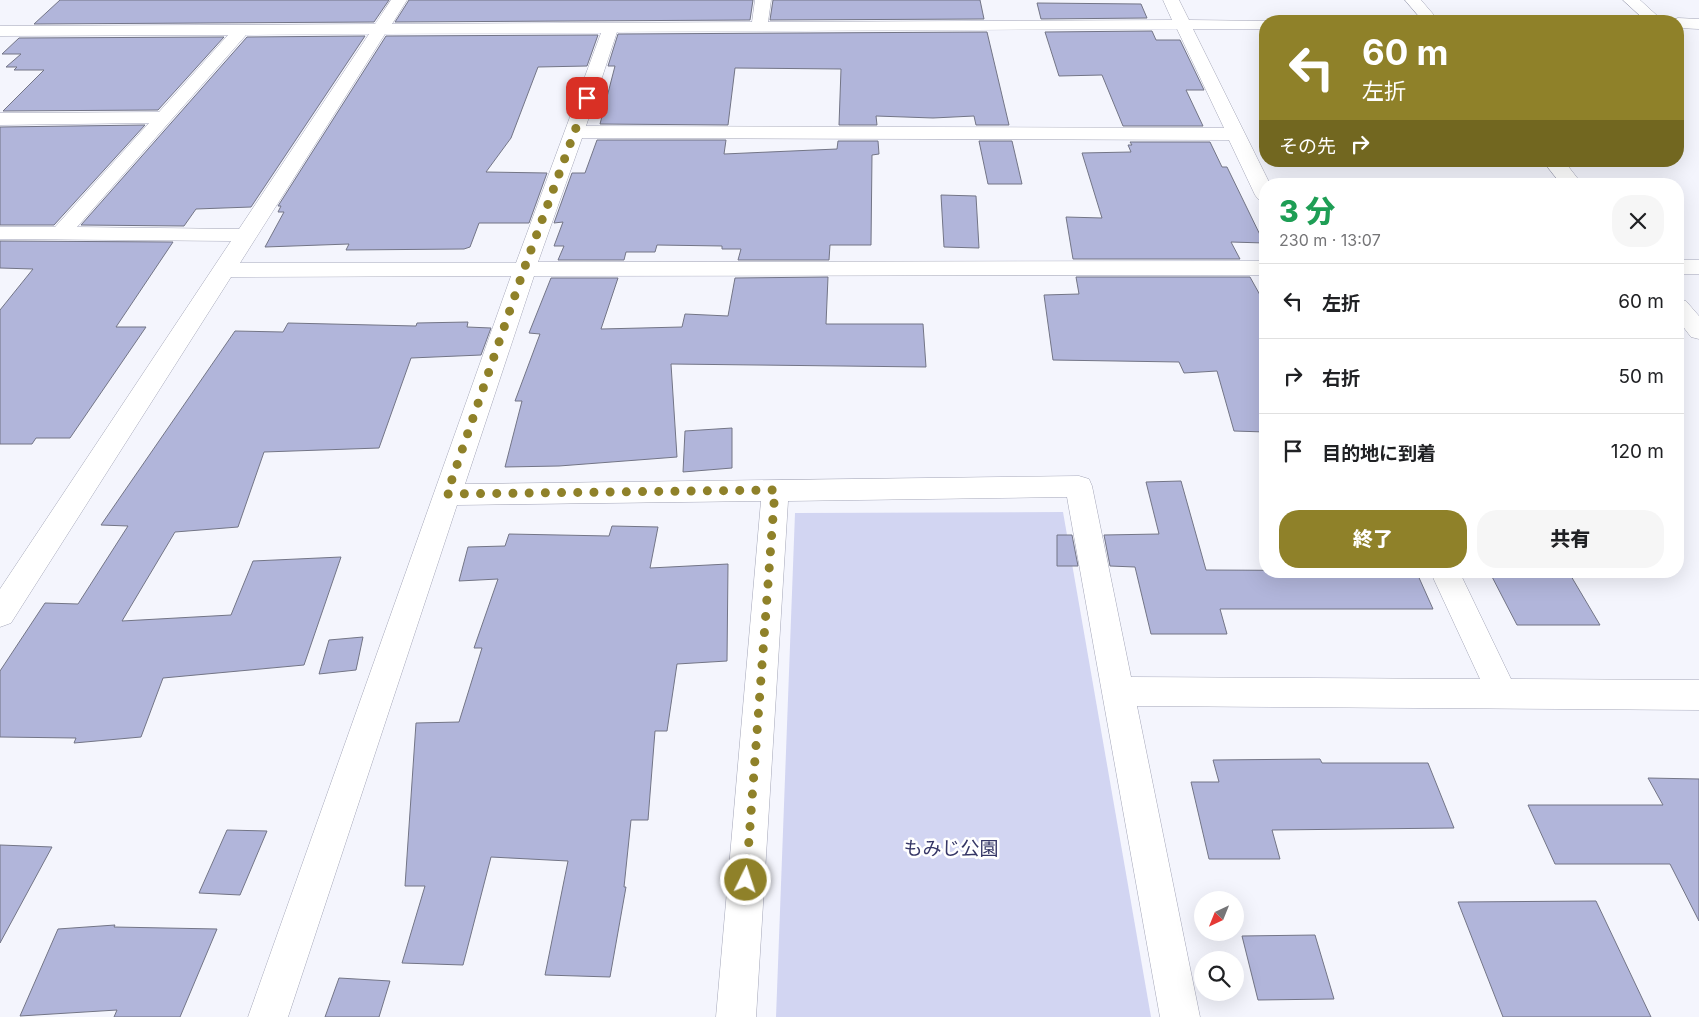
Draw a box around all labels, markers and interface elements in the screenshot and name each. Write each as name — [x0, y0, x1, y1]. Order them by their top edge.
text: 60 m — [1362, 31, 1449, 73]
icon: left — [1279, 35, 1344, 100]
pin — [566, 77, 608, 119]
text: 左折 — [1362, 78, 1406, 104]
icon: arrive — [573, 84, 601, 112]
icon: right — [1346, 130, 1374, 158]
text: その先 — [1279, 135, 1336, 158]
text: 3 分 — [1279, 193, 1335, 229]
button: close — [1612, 195, 1664, 247]
text: 230 m · 13:07 — [1279, 230, 1381, 250]
icon: left — [1279, 287, 1307, 315]
text: 60 m — [1618, 290, 1664, 313]
text: 左折 — [1322, 292, 1360, 315]
icon: right — [1279, 362, 1307, 390]
text: 50 m — [1618, 365, 1664, 388]
text: 右折 — [1322, 367, 1360, 390]
icon: arrive — [1279, 437, 1307, 465]
text: 120 m — [1611, 440, 1664, 463]
text: 目的地に到着 — [1322, 442, 1436, 465]
button: 終了 — [1279, 510, 1467, 568]
button: 共有 — [1477, 510, 1664, 568]
park label: もみじ公園 — [903, 837, 999, 860]
position arrow — [719, 853, 771, 905]
north arrow — [1194, 891, 1244, 941]
map controls — [1194, 891, 1244, 1001]
button: search — [1194, 951, 1244, 1001]

